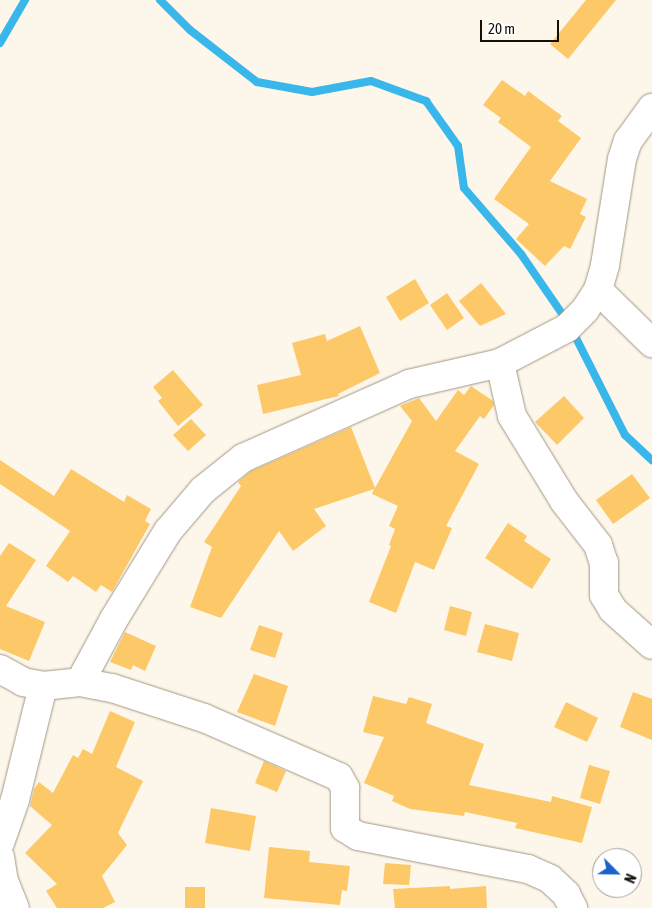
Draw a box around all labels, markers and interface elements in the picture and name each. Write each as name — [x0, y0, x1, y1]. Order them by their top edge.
scale bar — [482, 10, 561, 42]
text: 20 m — [488, 20, 515, 37]
north arrow — [592, 848, 642, 898]
text: N — [621, 872, 639, 885]

